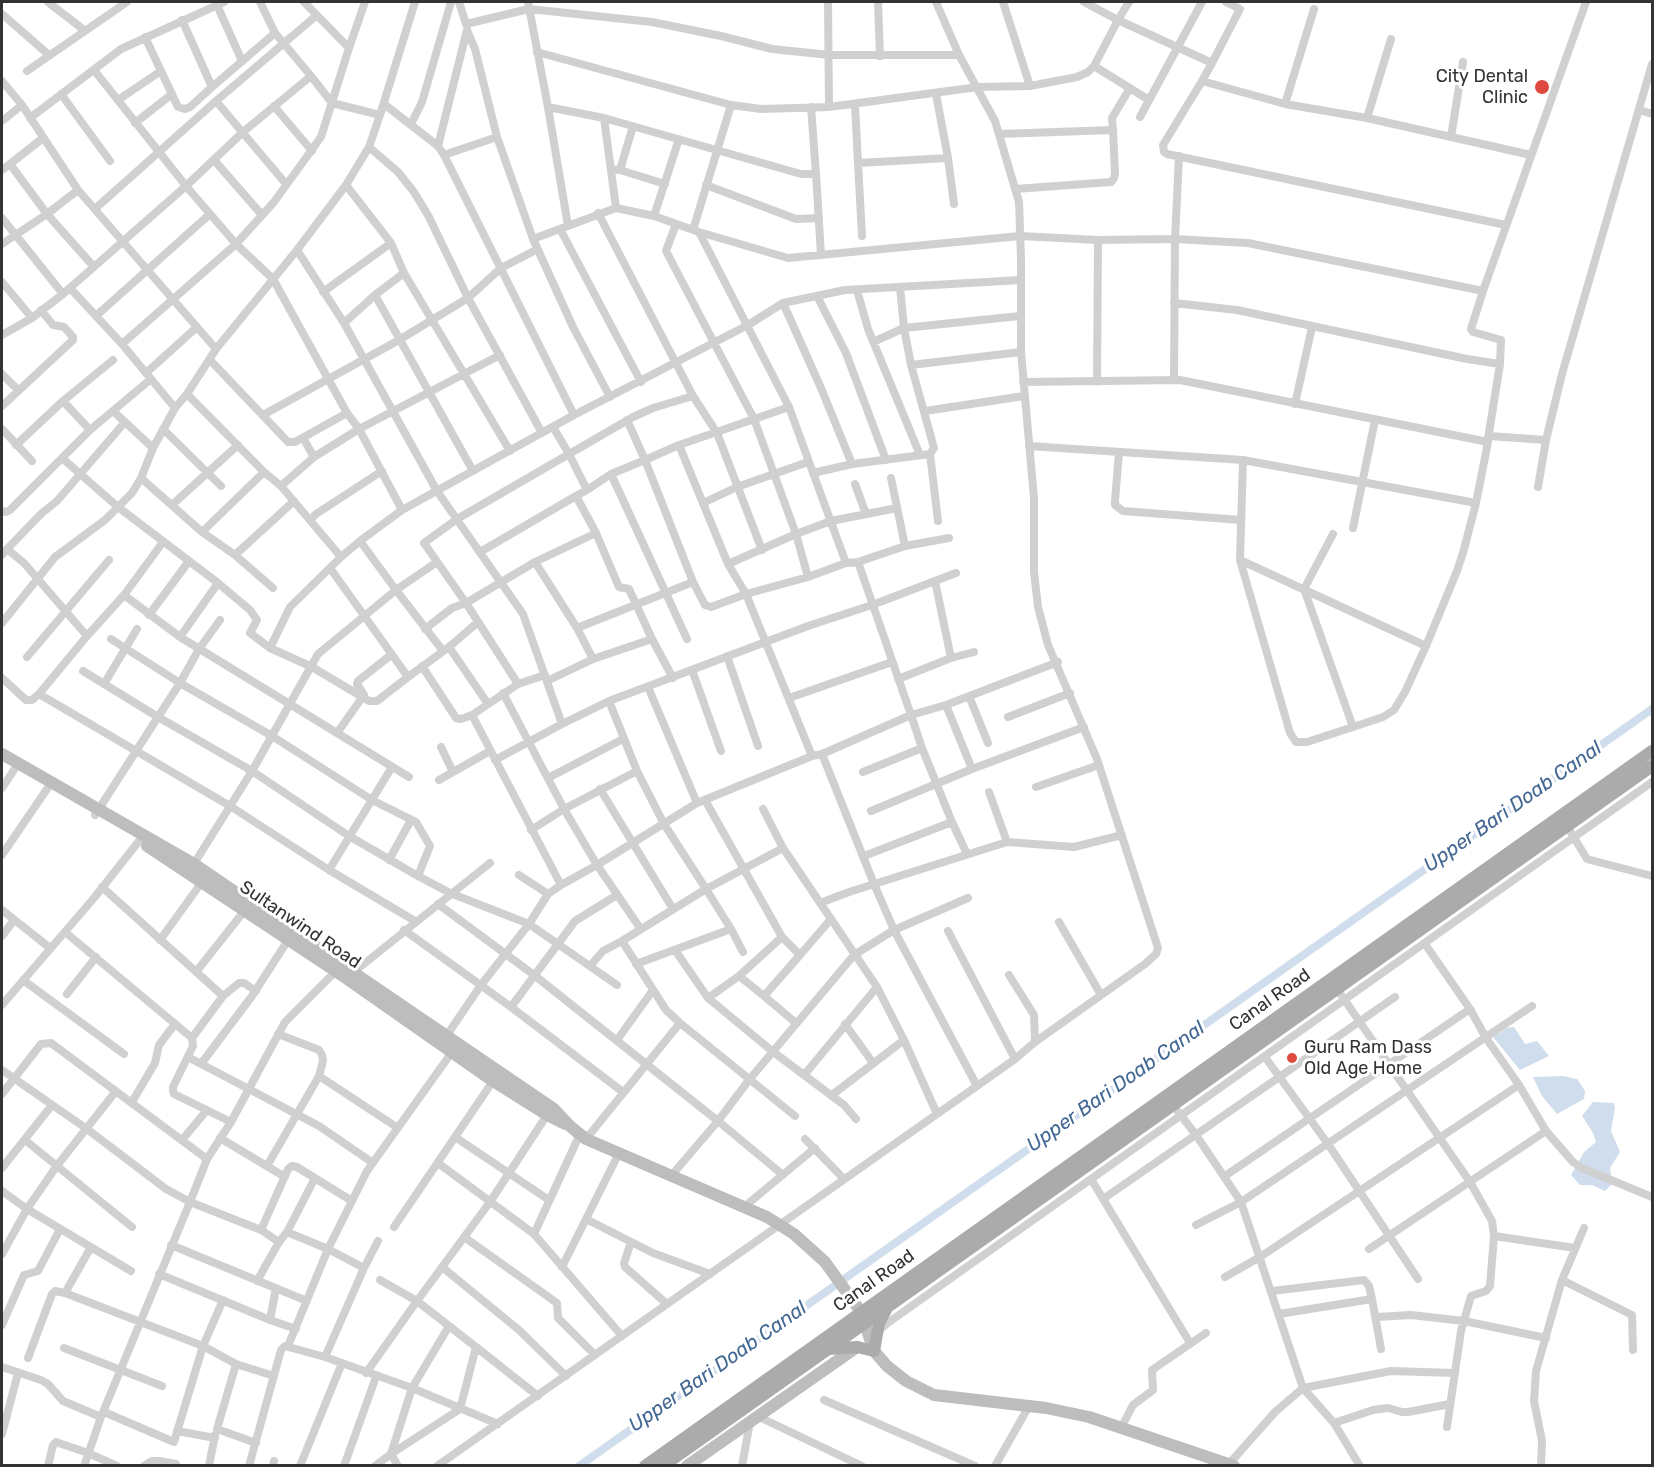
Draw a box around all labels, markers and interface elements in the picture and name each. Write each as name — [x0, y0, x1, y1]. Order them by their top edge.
place label: City Dental Clinic — [1436, 66, 1528, 109]
marker: City Dental Clinic — [1533, 78, 1551, 96]
water label: Upper Bari Doab Canal — [1419, 736, 1607, 878]
street label: Sultanwind Road — [235, 876, 365, 974]
street label: Canal Road — [1225, 964, 1315, 1036]
water label: Upper Bari Doab Canal — [1022, 1016, 1210, 1158]
place label: Guru Ram Dass Old Age Home — [1304, 1037, 1432, 1080]
marker: Guru Ram Dass Old Age Home — [1285, 1051, 1299, 1065]
street label: Canal Road — [829, 1245, 919, 1317]
water label: Upper Bari Doab Canal — [624, 1296, 812, 1438]

